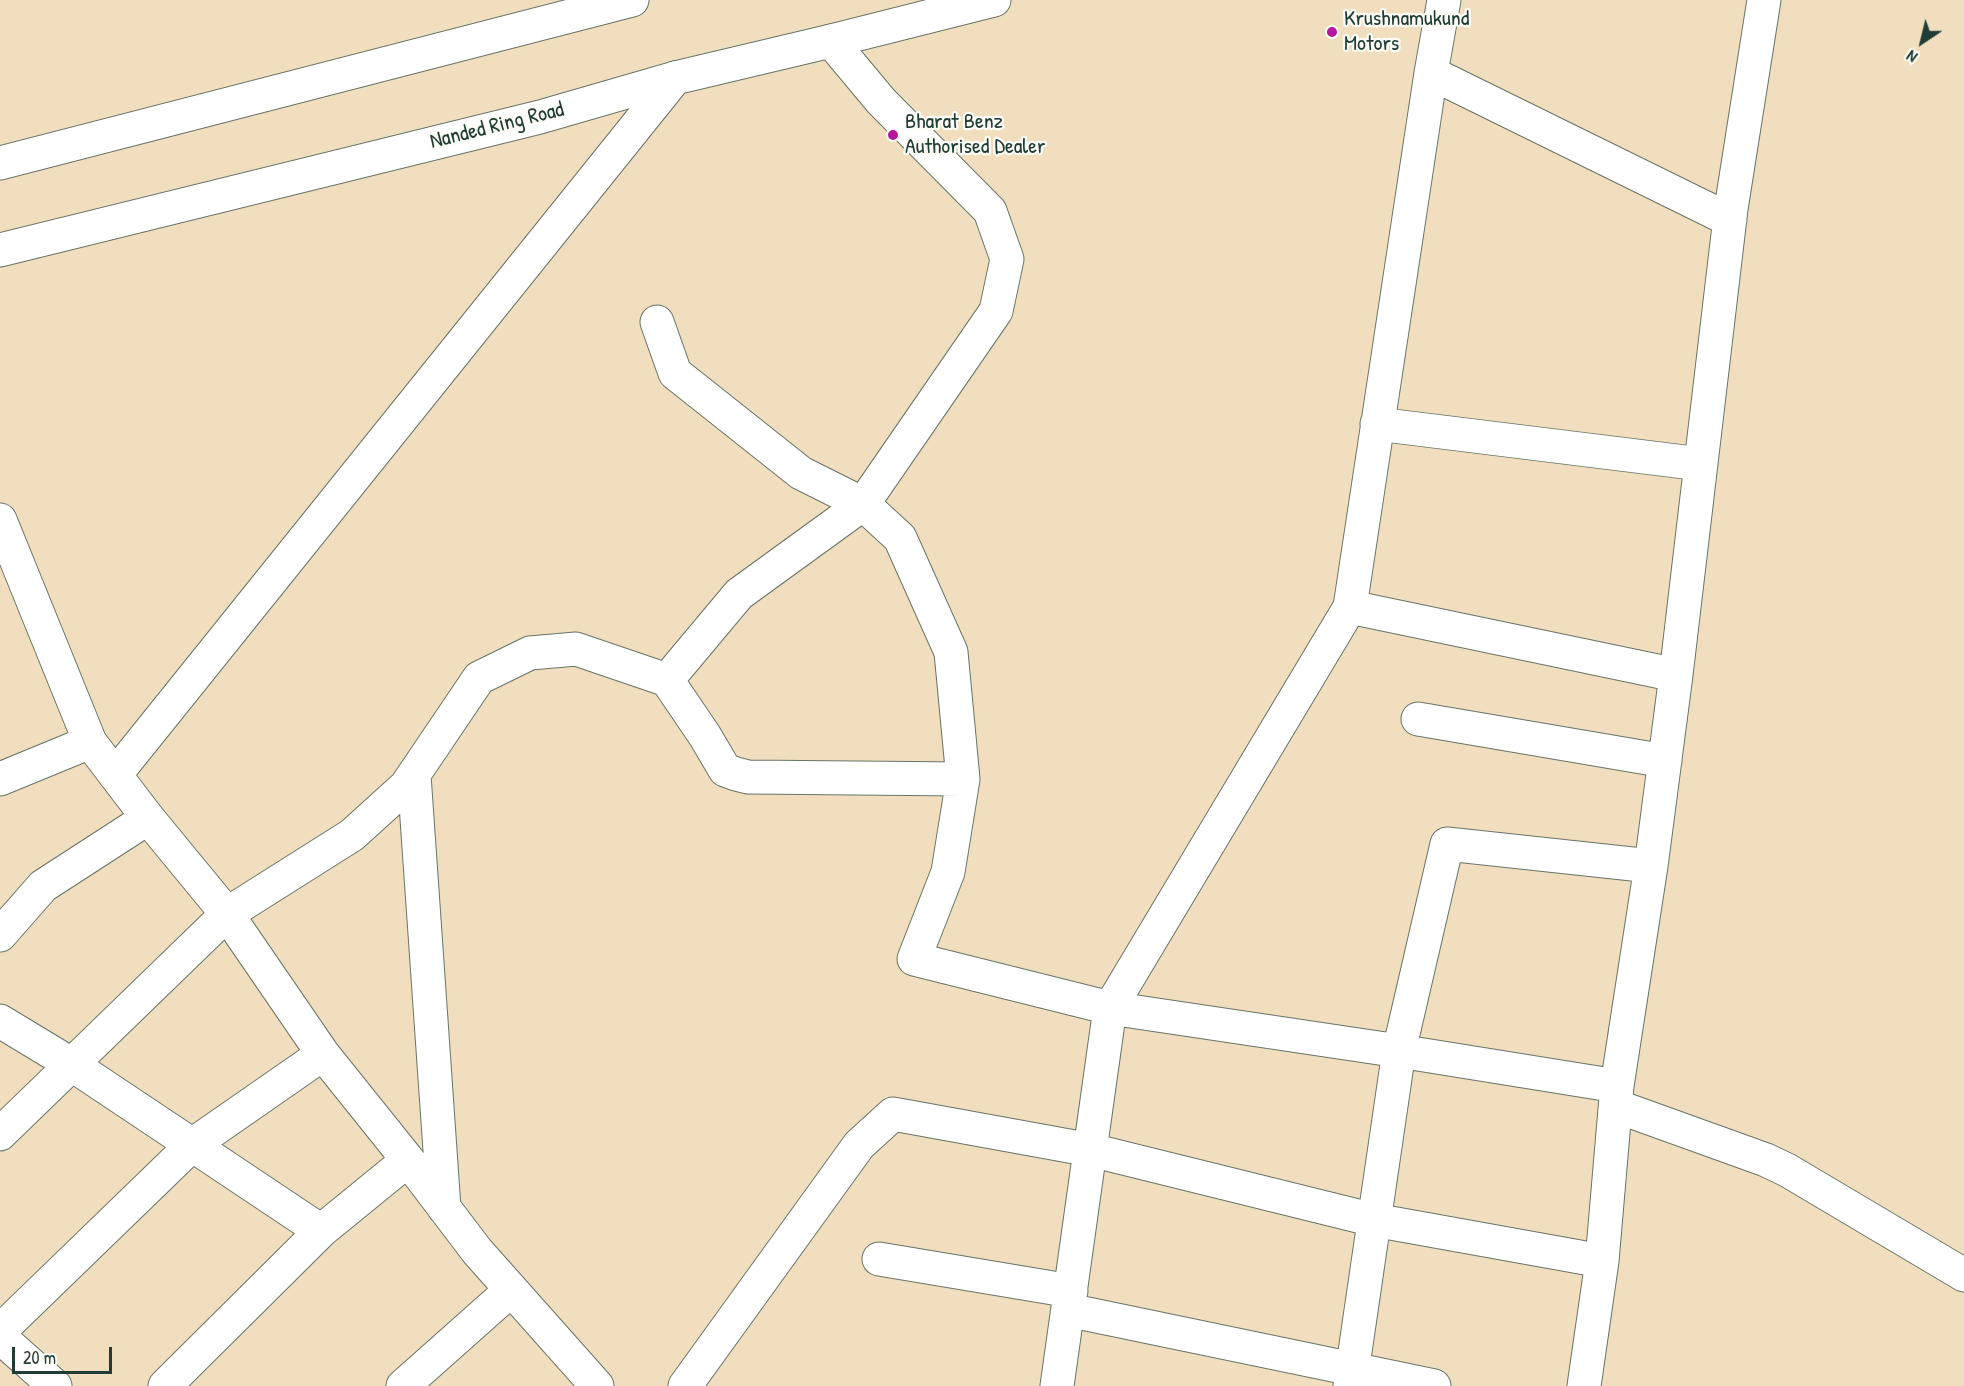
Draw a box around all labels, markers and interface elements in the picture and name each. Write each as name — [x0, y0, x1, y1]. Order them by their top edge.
place label: Krushnamukund Motors — [1344, 6, 1469, 57]
north arrow — [1892, 12, 1952, 72]
marker: Krushnamukund Motors — [1325, 25, 1339, 39]
text: N — [1902, 45, 1921, 68]
street label: Nanded Ring Road — [427, 97, 567, 155]
place label: Bharat Benz Authorised Dealer — [905, 109, 1045, 160]
marker: Bharat Benz Authorised Dealer — [886, 128, 900, 142]
scale bar — [15, 1335, 116, 1373]
text: 20 m — [23, 1345, 56, 1370]

